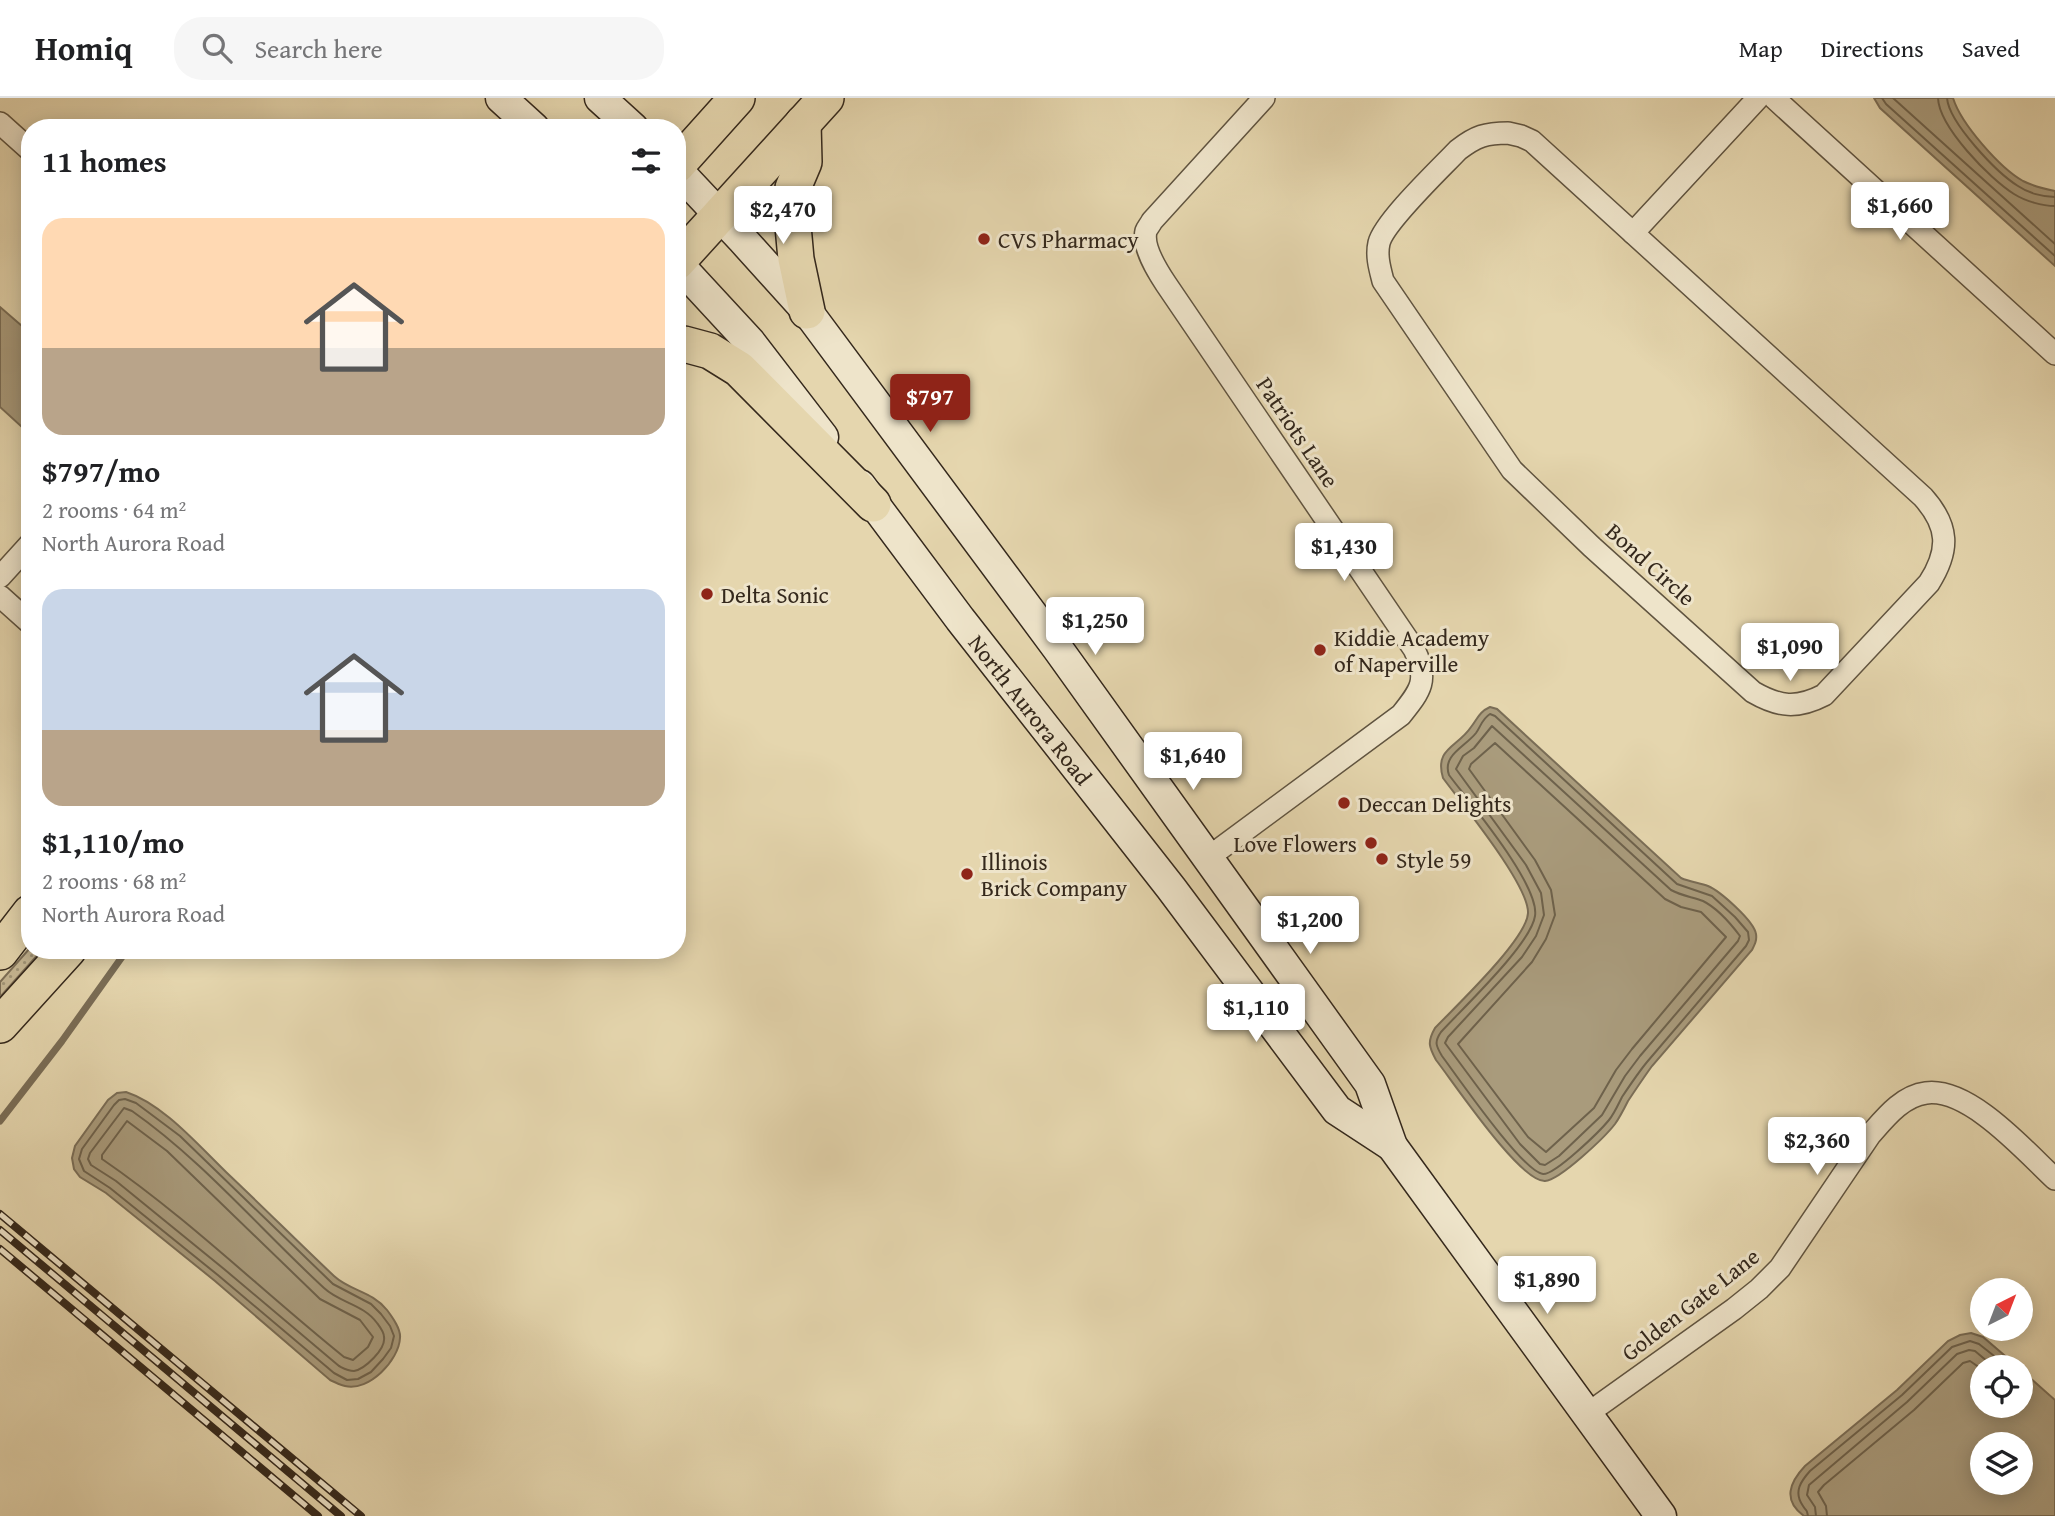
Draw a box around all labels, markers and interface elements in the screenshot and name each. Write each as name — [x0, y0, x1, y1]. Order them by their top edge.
search box — [174, 17, 664, 80]
text: Homiq — [35, 24, 132, 72]
icon: search — [198, 29, 236, 67]
text: Search here — [254, 29, 383, 68]
text: Map — [1739, 31, 1783, 66]
text: Directions — [1821, 31, 1924, 66]
text: Saved — [1962, 31, 2020, 66]
text: 11 homes — [42, 139, 167, 183]
icon: filters — [627, 142, 665, 180]
pin: $1,660 — [1843, 183, 1957, 242]
pin: $2,470 — [726, 186, 840, 246]
text: $1,660 — [1867, 188, 1933, 221]
text: $2,470 — [750, 192, 816, 225]
place label: CVS Pharmacy — [998, 223, 1139, 256]
marker: CVS Pharmacy — [976, 231, 992, 247]
icon: home — [291, 264, 417, 390]
street label: Patriots Lane — [1249, 370, 1347, 494]
pin: $797 — [889, 374, 971, 434]
text: $797 — [906, 380, 954, 413]
text: $797/mo — [42, 449, 160, 493]
text: 2 rooms · 64 m² — [42, 493, 186, 526]
street label: Bond Circle — [1599, 515, 1703, 613]
pin: $1,430 — [1287, 524, 1401, 583]
text: North Aurora Road — [42, 526, 225, 559]
text: $1,430 — [1311, 529, 1377, 562]
place label: Delta Sonic — [721, 578, 829, 611]
marker: Delta Sonic — [699, 586, 715, 602]
pin: $1,250 — [1038, 598, 1152, 657]
text: $1,250 — [1062, 603, 1128, 636]
place label: Kiddie Academy of Naperville — [1334, 621, 1490, 680]
pin: $1,090 — [1733, 624, 1847, 683]
street label: North Aurora Road — [961, 627, 1101, 792]
text: $1,090 — [1757, 629, 1823, 662]
icon: home — [291, 635, 417, 761]
marker: Kiddie Academy of Naperville — [1312, 642, 1328, 658]
pin: $1,640 — [1136, 732, 1250, 792]
text: $1,640 — [1160, 738, 1226, 771]
place label: Deccan Delights — [1358, 787, 1511, 820]
marker: Deccan Delights — [1336, 795, 1352, 811]
text: $1,110/mo — [42, 820, 184, 864]
place label: Love Flowers — [1233, 827, 1357, 860]
marker: Love Flowers — [1363, 835, 1379, 851]
place label: Style 59 — [1396, 843, 1471, 876]
place label: Illinois Brick Company — [981, 845, 1128, 904]
marker: Style 59 — [1374, 851, 1390, 867]
text: 2 rooms · 68 m² — [42, 864, 186, 897]
marker: Illinois Brick Company — [959, 866, 975, 882]
pin: $1,200 — [1253, 896, 1367, 956]
text: North Aurora Road — [42, 897, 225, 930]
text: $1,200 — [1277, 902, 1343, 935]
pin: $1,110 — [1199, 984, 1313, 1044]
text: $1,110 — [1223, 990, 1289, 1023]
pin: $2,360 — [1760, 1118, 1874, 1177]
text: $2,360 — [1784, 1123, 1850, 1156]
street label: Golden Gate Lane — [1614, 1240, 1766, 1368]
pin: $1,890 — [1490, 1256, 1604, 1316]
text: $1,890 — [1514, 1262, 1580, 1295]
north arrow — [1970, 1278, 2034, 1340]
map controls — [1970, 1278, 2033, 1495]
button: locate — [1970, 1355, 2033, 1418]
button: layers — [1970, 1432, 2033, 1495]

